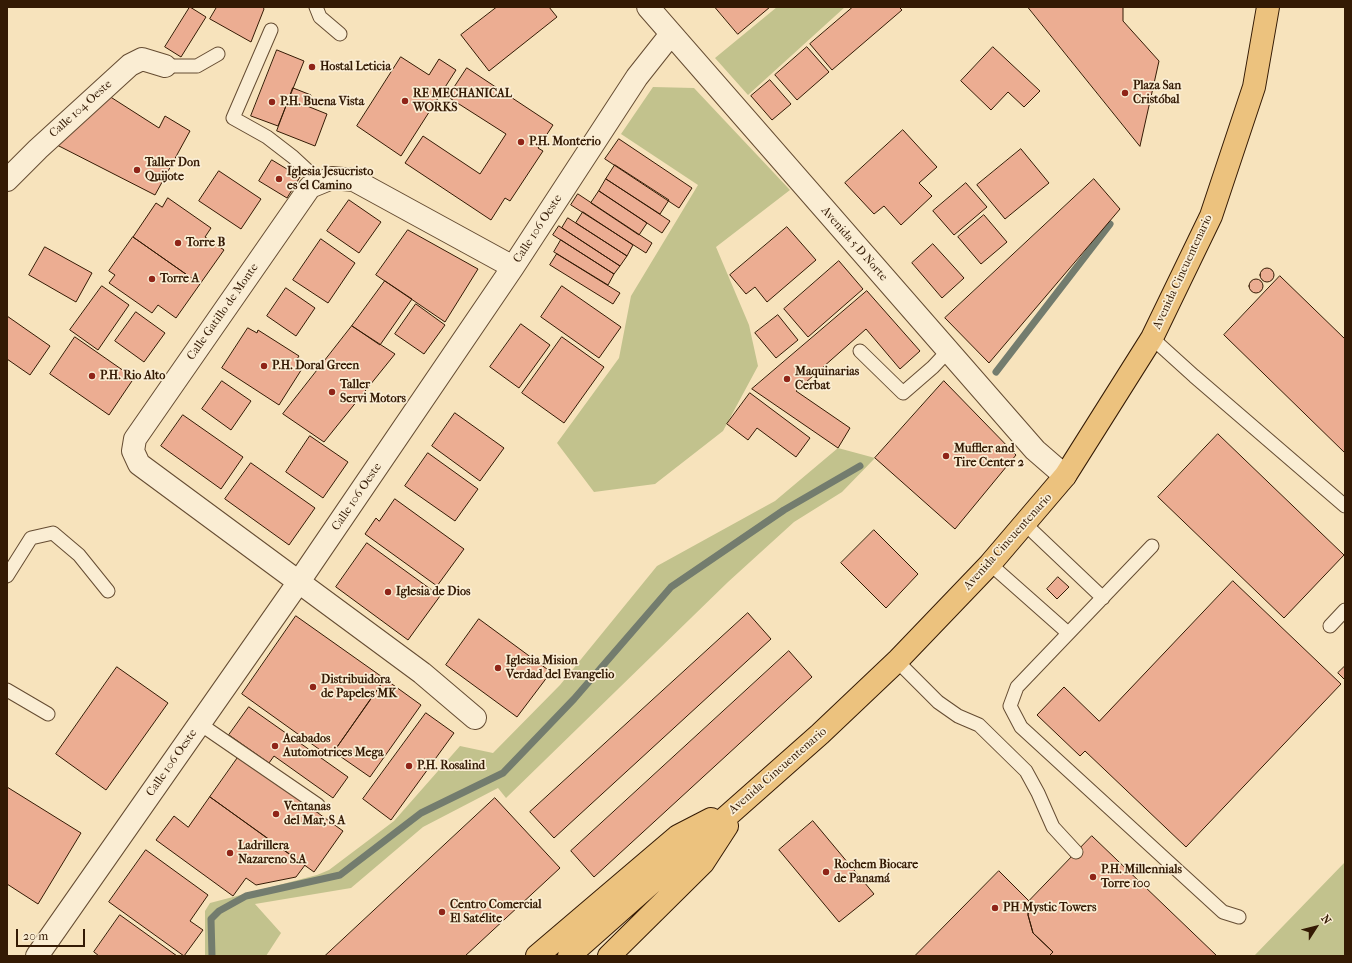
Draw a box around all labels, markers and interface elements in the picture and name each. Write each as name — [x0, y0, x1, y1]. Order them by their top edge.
place label: Hostal Leticia — [320, 60, 391, 74]
marker: Hostal Leticia — [307, 62, 317, 72]
street label: Calle 104 Oeste — [47, 77, 115, 141]
place label: Plaza San Cristóbal — [1133, 79, 1181, 107]
place label: RE MECHANICAL WORKS — [413, 87, 512, 115]
marker: Plaza San Cristóbal — [1120, 88, 1130, 98]
place label: P.H. Buena Vista — [280, 95, 364, 109]
marker: RE MECHANICAL WORKS — [400, 96, 410, 106]
marker: P.H. Buena Vista — [267, 97, 277, 107]
place label: P.H. Monterio — [529, 135, 601, 149]
marker: P.H. Monterio — [516, 137, 526, 147]
place label: Taller Don Quijote — [145, 156, 200, 184]
marker: Taller Don Quijote — [132, 165, 142, 175]
place label: Iglesia Jesucristo es el Camino — [287, 165, 373, 193]
marker: Iglesia Jesucristo es el Camino — [274, 174, 284, 184]
street label: Calle 106 Oeste — [511, 192, 565, 266]
street label: Avenida 5 D Norte — [818, 204, 890, 284]
street label: Avenida Cincuentenario — [1150, 212, 1216, 332]
place label: Torre B — [186, 236, 225, 250]
marker: Torre B — [173, 238, 183, 248]
street label: Calle Gatillo de Monte — [184, 261, 262, 363]
place label: Torre A — [160, 272, 199, 286]
marker: Torre A — [147, 274, 157, 284]
place label: P.H. Doral Green — [272, 359, 359, 373]
marker: P.H. Doral Green — [259, 361, 269, 371]
place label: Maquinarias Cerbat — [795, 365, 859, 393]
place label: P.H. Rio Alto — [100, 369, 165, 383]
marker: P.H. Rio Alto — [87, 371, 97, 381]
marker: Maquinarias Cerbat — [782, 374, 792, 384]
place label: Taller Servi Motors — [340, 378, 406, 406]
marker: Taller Servi Motors — [327, 387, 337, 397]
place label: Muffler and Tire Center 2 — [954, 442, 1024, 470]
marker: Muffler and Tire Center 2 — [941, 451, 951, 461]
street label: Calle 106 Oeste — [329, 460, 385, 534]
street label: Avenida Cincuentenario — [961, 491, 1055, 593]
place label: Iglesia de Dios — [396, 585, 470, 599]
marker: Iglesia de Dios — [383, 587, 393, 597]
place label: Iglesia Mision Verdad del Evangelio — [506, 654, 614, 682]
marker: Iglesia Mision Verdad del Evangelio — [493, 663, 503, 673]
place label: Distribuidora de Papeles MK — [321, 673, 397, 701]
marker: Distribuidora de Papeles MK — [308, 682, 318, 692]
street label: Avenida Cincuentenario — [726, 725, 830, 817]
street label: Calle 106 Oeste — [144, 727, 200, 799]
place label: Acabados Automotrices Mega — [283, 732, 383, 760]
marker: Acabados Automotrices Mega — [270, 741, 280, 751]
place label: P.H. Rosalind — [417, 759, 485, 773]
marker: P.H. Rosalind — [404, 761, 414, 771]
place label: Ventanas del Mar, S A — [284, 800, 345, 828]
marker: Ventanas del Mar, S A — [271, 809, 281, 819]
place label: Ladrillera Nazareno S.A — [238, 839, 306, 867]
marker: Ladrillera Nazareno S.A — [225, 848, 235, 858]
place label: Rochem Biocare de Panamá — [834, 858, 918, 886]
place label: P.H. Millennials Torre 100 — [1101, 863, 1182, 891]
marker: Rochem Biocare de Panamá — [821, 867, 831, 877]
marker: P.H. Millennials Torre 100 — [1088, 872, 1098, 882]
place label: Centro Comercial El Satélite — [450, 898, 542, 926]
place label: PH Mystic Towers — [1003, 901, 1096, 915]
marker: PH Mystic Towers — [990, 903, 1000, 913]
marker: Centro Comercial El Satélite — [437, 907, 447, 917]
north arrow — [1296, 907, 1336, 947]
text: N — [1318, 912, 1334, 927]
scale bar — [18, 921, 87, 947]
text: 20 m — [23, 929, 48, 943]

